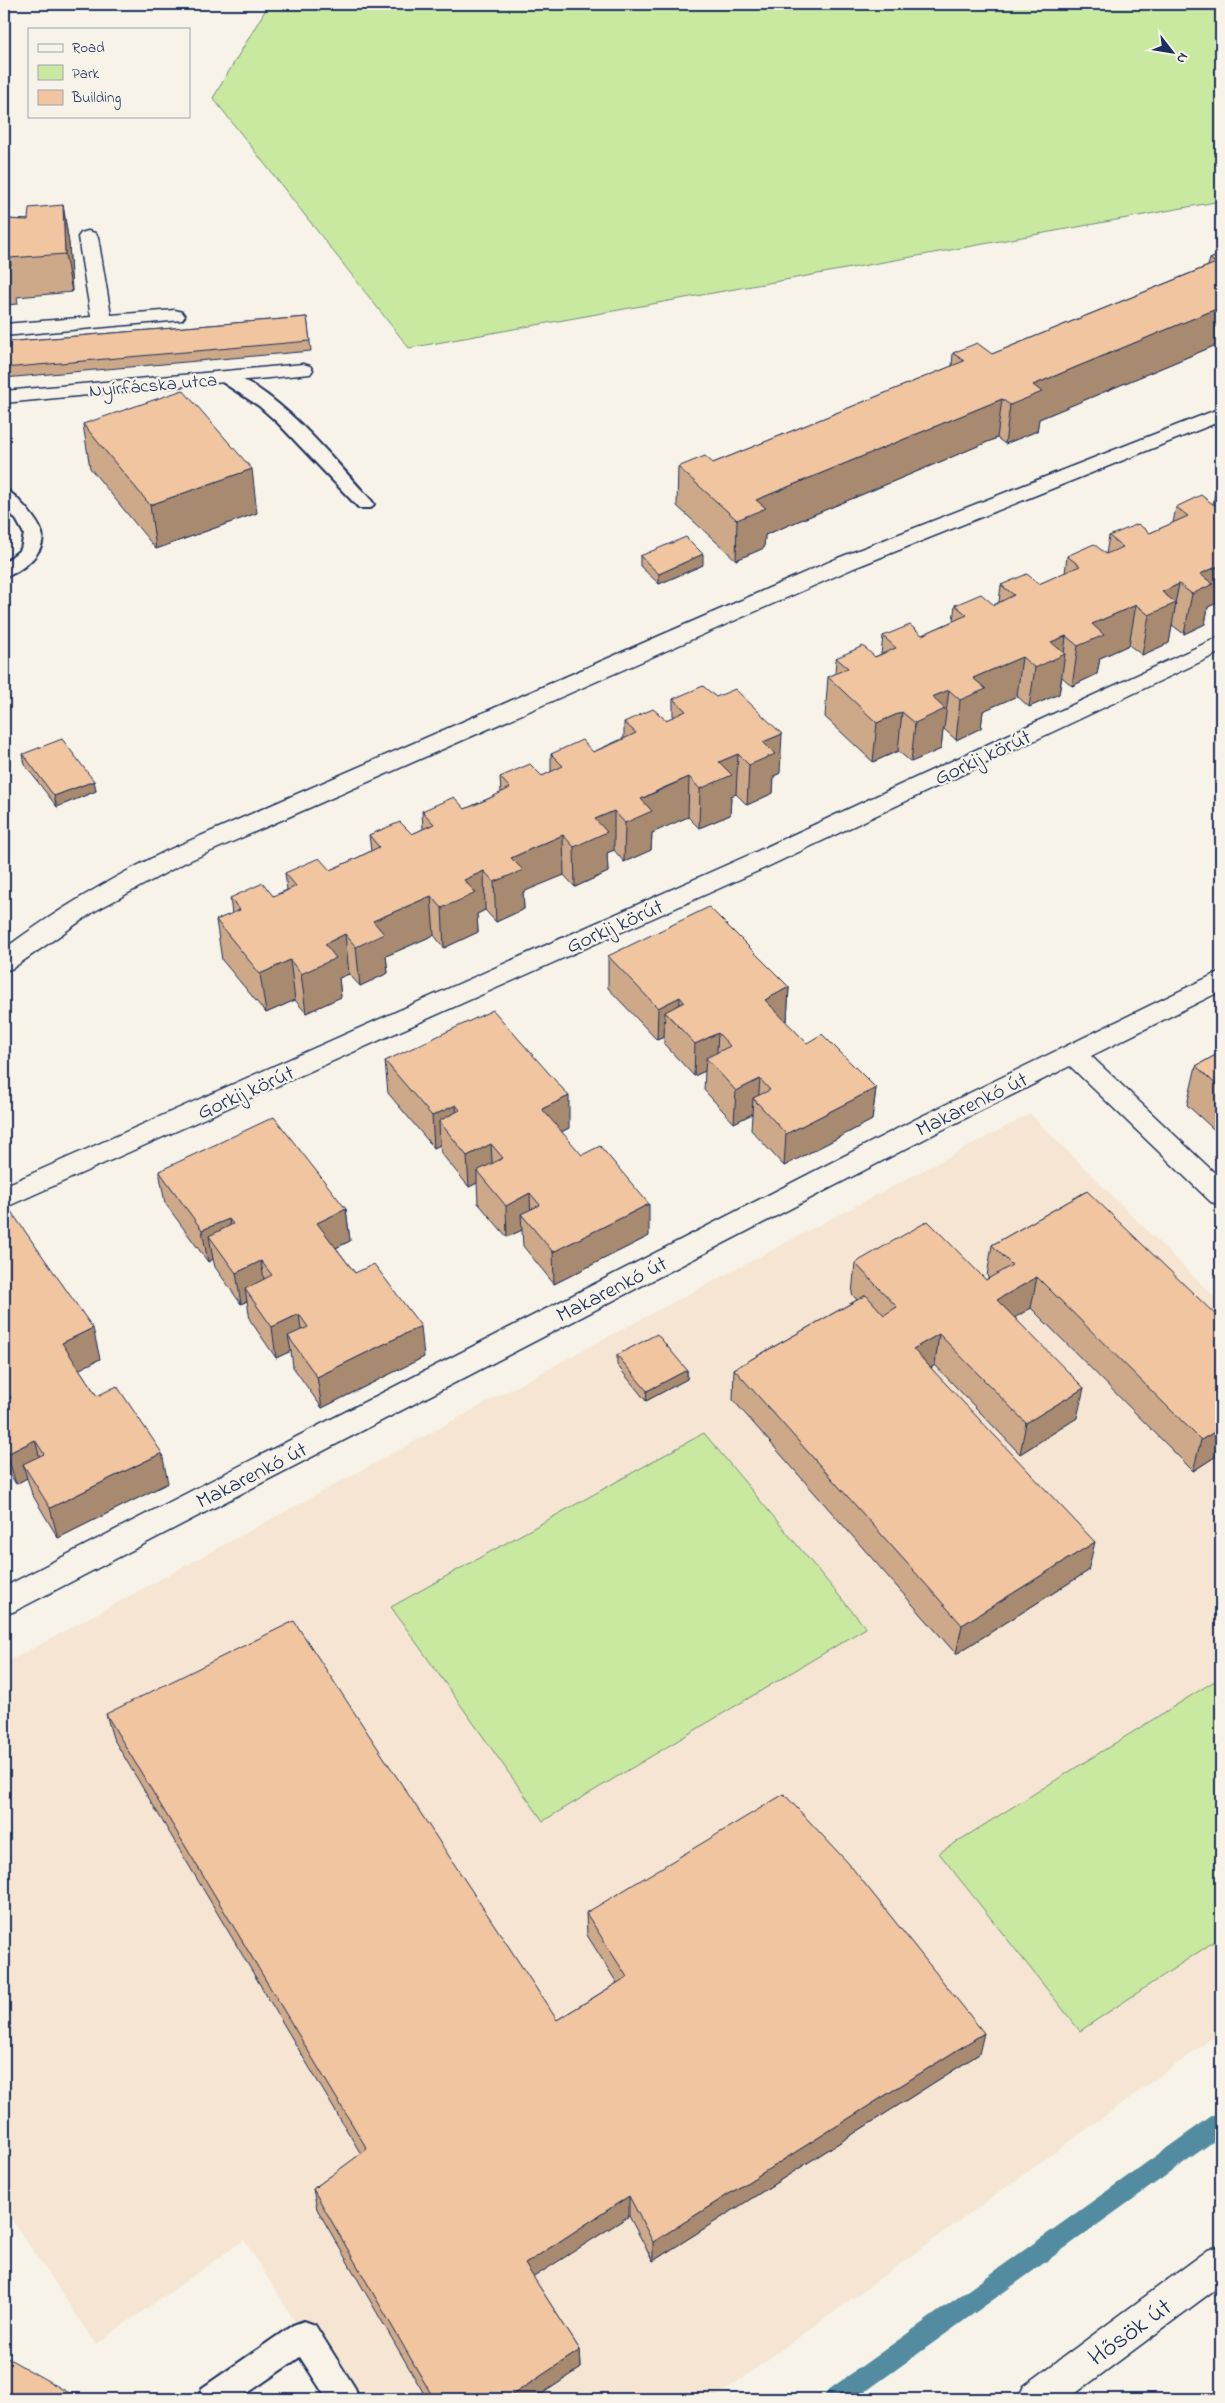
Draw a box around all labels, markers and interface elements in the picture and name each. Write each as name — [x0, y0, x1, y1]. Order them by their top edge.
legend — [28, 28, 190, 118]
north arrow — [1148, 28, 1198, 78]
text: Road — [72, 37, 105, 59]
text: N — [1170, 48, 1193, 67]
text: Park — [72, 63, 100, 85]
text: Building — [71, 87, 121, 110]
street label: Nyírfácska utca — [88, 367, 218, 407]
street label: Gorkij körút — [930, 722, 1037, 795]
street label: Gorkij körút — [562, 892, 669, 963]
street label: Gorkij körút — [193, 1058, 300, 1129]
street label: Makarenkó út — [911, 1065, 1034, 1147]
street label: Makarenkó út — [551, 1249, 674, 1332]
street label: Makarenkó út — [191, 1435, 314, 1518]
street label: Hősök út — [1081, 2290, 1181, 2377]

